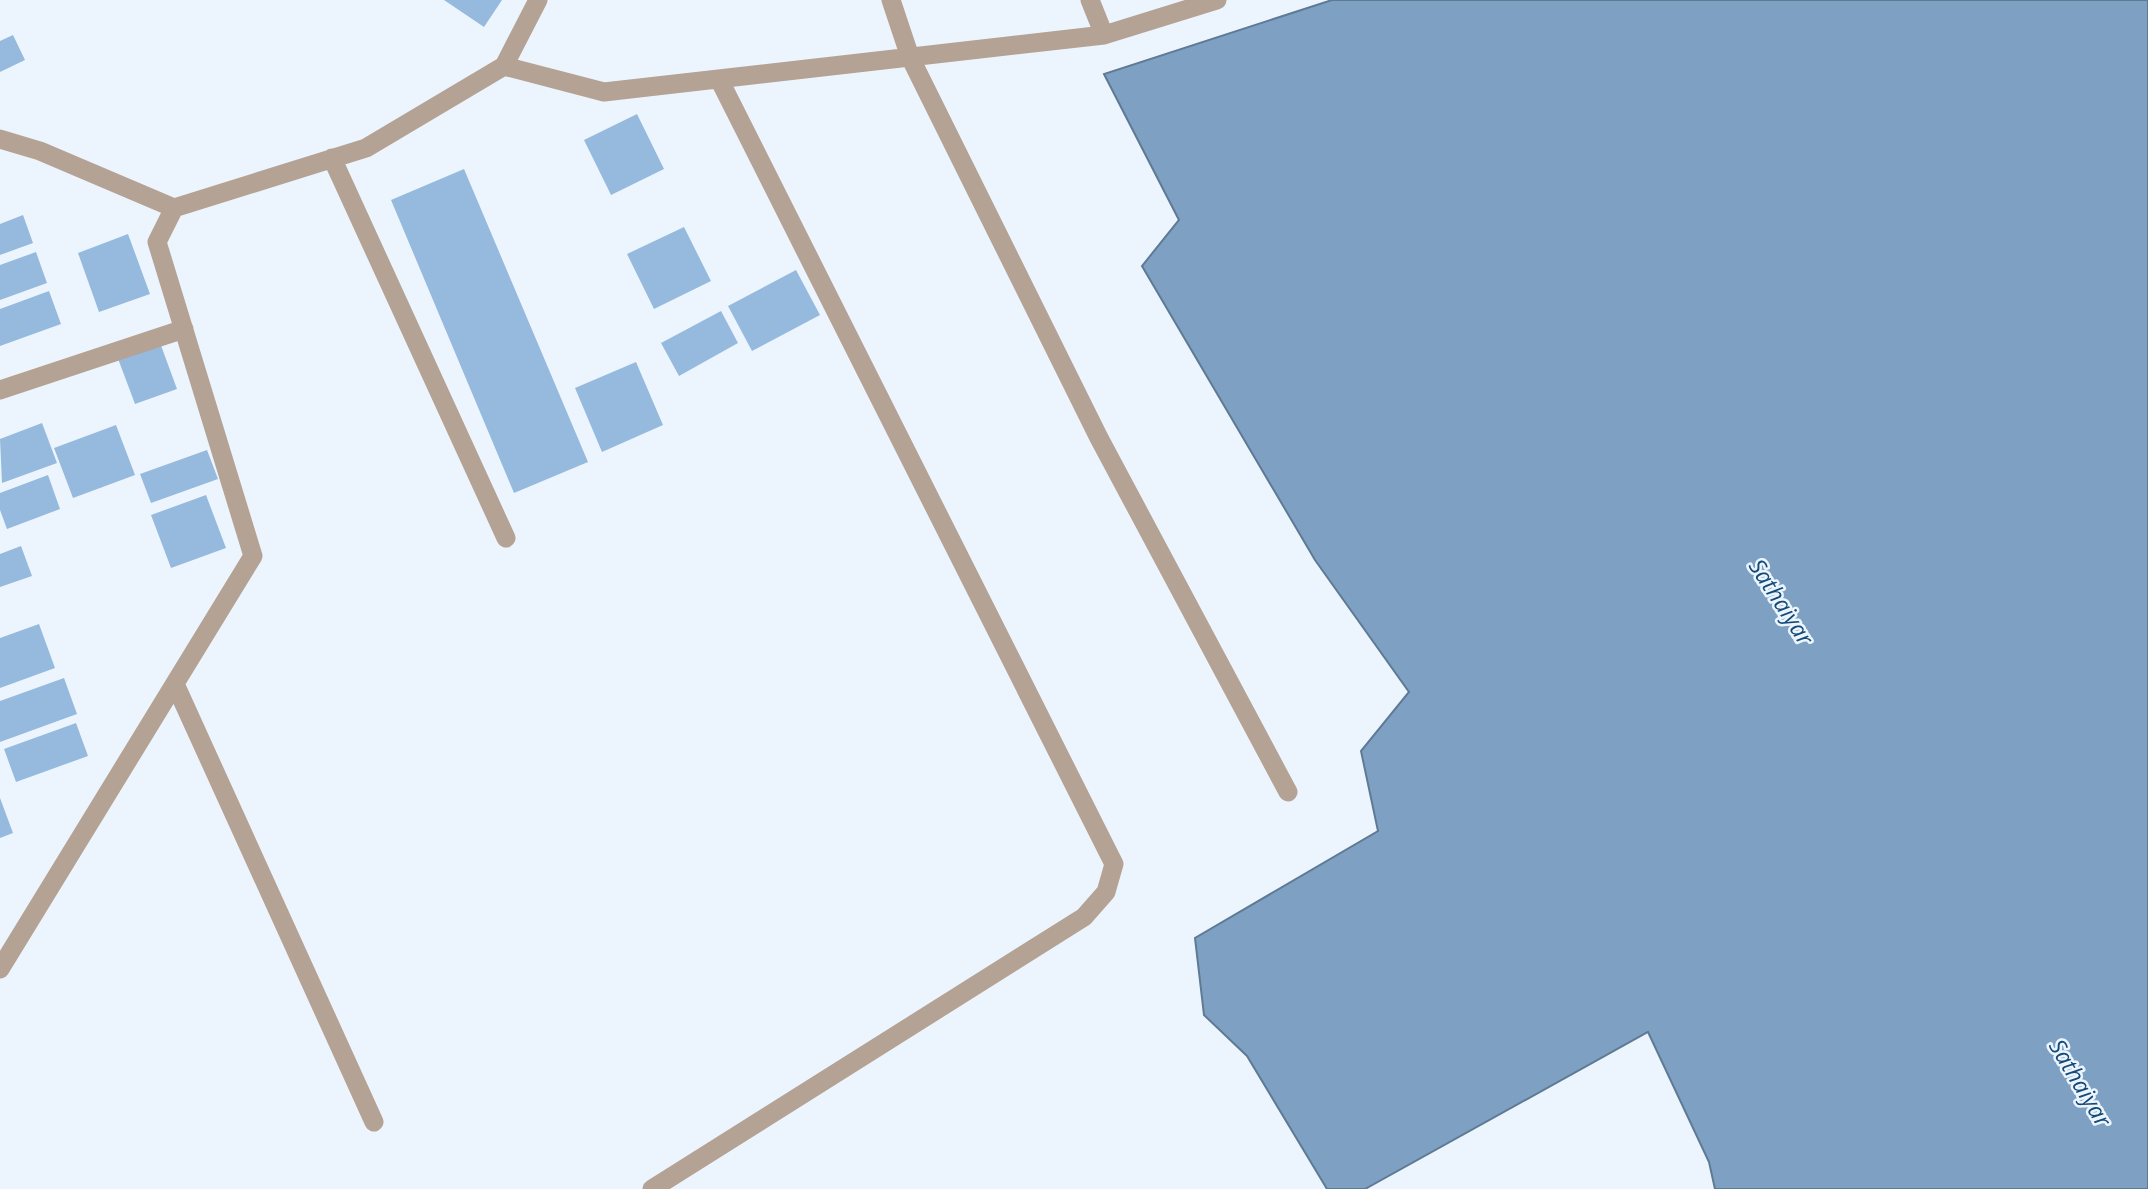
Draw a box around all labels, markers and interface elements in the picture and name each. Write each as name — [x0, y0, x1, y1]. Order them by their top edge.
water label: Sathaiyar — [1742, 552, 1822, 652]
water label: Sathaiyar — [2042, 1033, 2120, 1133]

